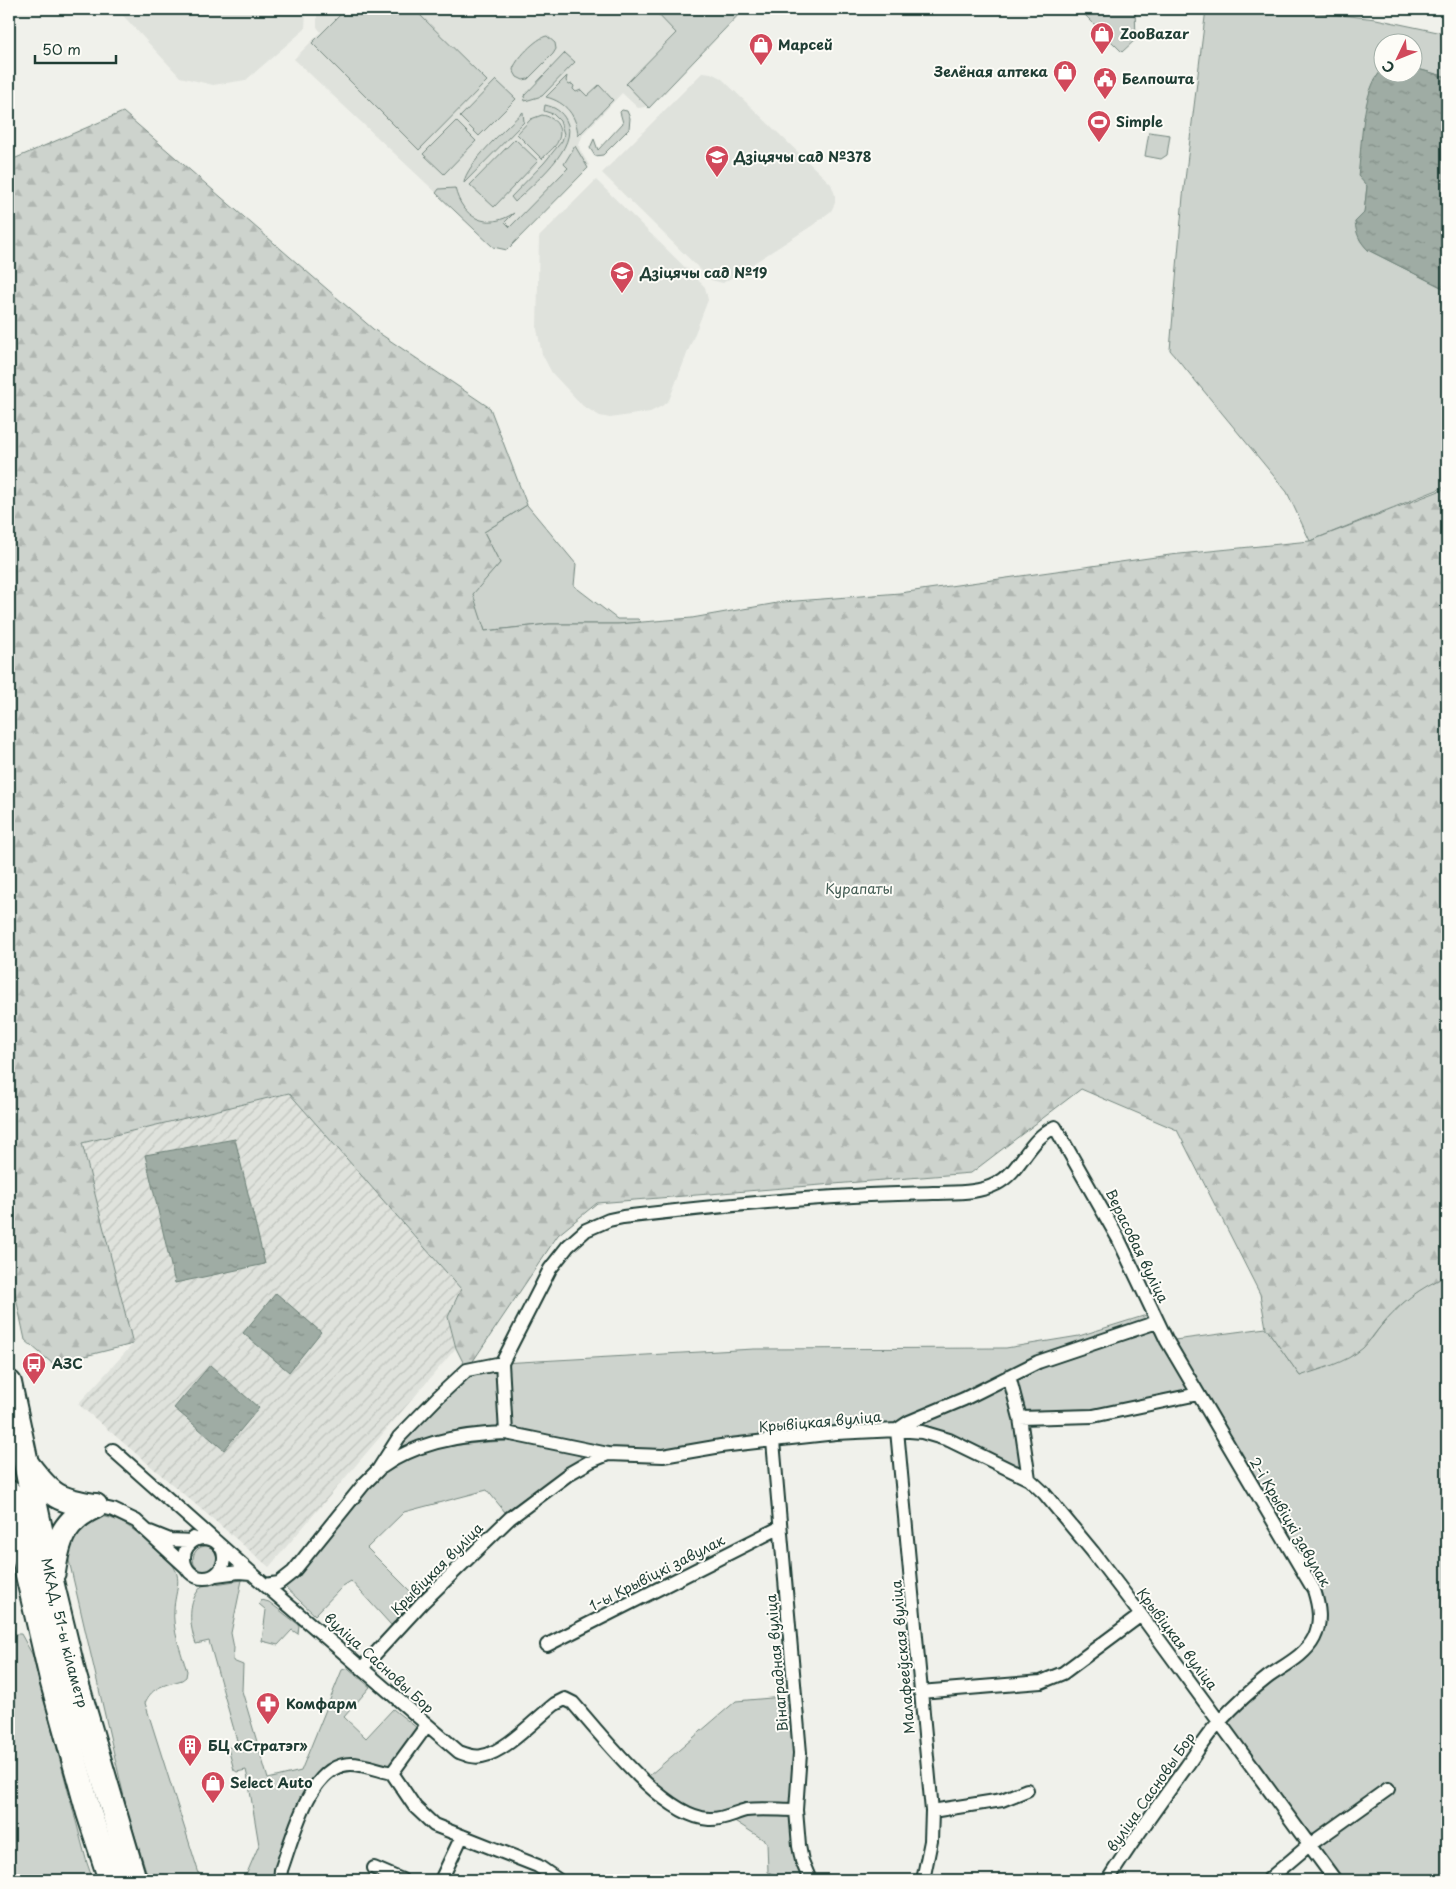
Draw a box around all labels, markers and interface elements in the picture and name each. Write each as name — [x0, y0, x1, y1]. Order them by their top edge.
shop icon: ZooBazar — [1089, 21, 1115, 55]
place label: ZooBazar — [1120, 23, 1190, 44]
scale bar — [35, 32, 116, 64]
shop icon: Марсей — [748, 32, 774, 66]
north arrow — [1374, 32, 1424, 82]
place label: Марсей — [778, 34, 833, 55]
text: 50 m — [42, 37, 81, 60]
text: С — [1377, 56, 1399, 78]
shop icon: Зелёная аптека — [1052, 59, 1078, 93]
place label: Зелёная аптека — [933, 61, 1049, 82]
public building icon: Белпошта — [1092, 66, 1118, 100]
place label: Белпошта — [1122, 68, 1195, 89]
sports icon: Simple — [1086, 109, 1112, 143]
place label: Simple — [1116, 111, 1163, 132]
school or university icon: Дзіцячы сад №378 — [704, 144, 730, 178]
place label: Дзіцячы сад №378 — [733, 146, 872, 167]
school or university icon: Дзіцячы сад №19 — [609, 260, 635, 294]
place label: Дзіцячы сад №19 — [639, 262, 767, 283]
park label: Курапаты — [825, 878, 893, 899]
street label: Верасовая вуліца — [1101, 1185, 1174, 1307]
bus stop icon: АЗС — [21, 1351, 47, 1385]
place label: АЗС — [52, 1353, 83, 1374]
street label: Крывіцкая вуліца — [758, 1406, 883, 1437]
street label: 2-і Крывіцкі завулак — [1245, 1453, 1336, 1591]
street label: Крывіцкая вуліца — [386, 1517, 488, 1620]
street label: 1-ы Крывіцкі завулак — [585, 1529, 729, 1616]
street label: МКАД, 51-ы кіламетр — [36, 1556, 94, 1710]
street label: Малафееўская вуліца — [885, 1579, 920, 1735]
street label: Крывіцкая вуліца — [1132, 1583, 1223, 1695]
street label: Вінаградная вуліца — [760, 1593, 793, 1733]
street label: вуліца Сасновы Бор — [320, 1607, 439, 1718]
pharmacy icon: Комфарм — [255, 1691, 281, 1725]
place label: Комфарм — [286, 1693, 357, 1714]
street label: вуліца Сасновы Бор — [1101, 1728, 1200, 1856]
building icon: БЦ «Стратэг» — [177, 1733, 203, 1767]
place label: БЦ «Стратэг» — [208, 1735, 308, 1756]
shop icon: Select Auto — [200, 1770, 226, 1804]
place label: Select Auto — [230, 1772, 313, 1793]

